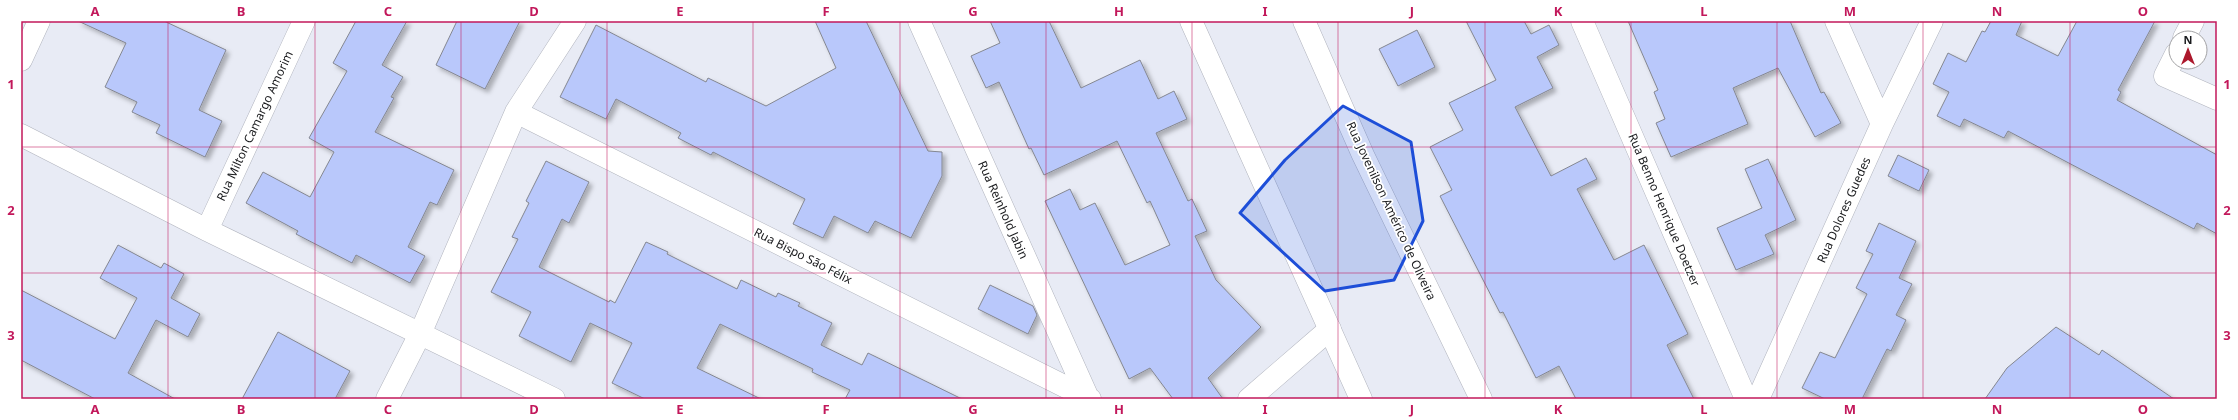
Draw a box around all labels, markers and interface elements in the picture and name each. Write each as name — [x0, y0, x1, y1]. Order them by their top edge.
text: A — [91, 2, 100, 20]
text: B — [237, 2, 245, 20]
text: C — [384, 2, 392, 20]
text: D — [529, 2, 539, 20]
text: E — [676, 2, 684, 20]
text: F — [822, 2, 830, 20]
text: G — [968, 2, 978, 20]
text: H — [1114, 2, 1124, 20]
text: I — [1262, 2, 1268, 20]
text: J — [1409, 2, 1414, 20]
text: K — [1554, 2, 1563, 20]
text: L — [1700, 2, 1708, 20]
text: M — [1844, 2, 1856, 20]
text: N — [1992, 2, 2002, 20]
text: O — [2138, 2, 2148, 20]
north arrow — [2168, 30, 2208, 70]
text: N — [2184, 32, 2192, 47]
street label: Rua Milton Camargo Amorim — [212, 48, 297, 204]
text: 1 — [7, 75, 15, 93]
text: 1 — [2223, 75, 2231, 93]
street label: Rua Jovenilson Américo de Oliveira — [1343, 119, 1440, 303]
street label: Rua Benno Henrique Doetzer — [1624, 131, 1704, 289]
street label: Rua Dolores Guedes — [1813, 154, 1875, 265]
street label: Rua Reinhold Jabin — [974, 158, 1033, 262]
text: 2 — [7, 201, 15, 219]
text: 2 — [2223, 201, 2231, 219]
street label: Rua Bispo São Félix — [751, 223, 856, 288]
text: 3 — [7, 326, 15, 344]
text: 3 — [2223, 326, 2231, 344]
text: A — [91, 400, 100, 418]
text: B — [237, 400, 245, 418]
text: C — [384, 400, 392, 418]
text: D — [529, 400, 539, 418]
text: E — [676, 400, 684, 418]
text: F — [822, 400, 830, 418]
text: G — [968, 400, 978, 418]
text: H — [1114, 400, 1124, 418]
text: I — [1262, 400, 1268, 418]
text: J — [1409, 400, 1414, 418]
text: K — [1554, 400, 1563, 418]
text: L — [1700, 400, 1708, 418]
text: M — [1844, 400, 1856, 418]
text: N — [1992, 400, 2002, 418]
text: O — [2138, 400, 2148, 418]

